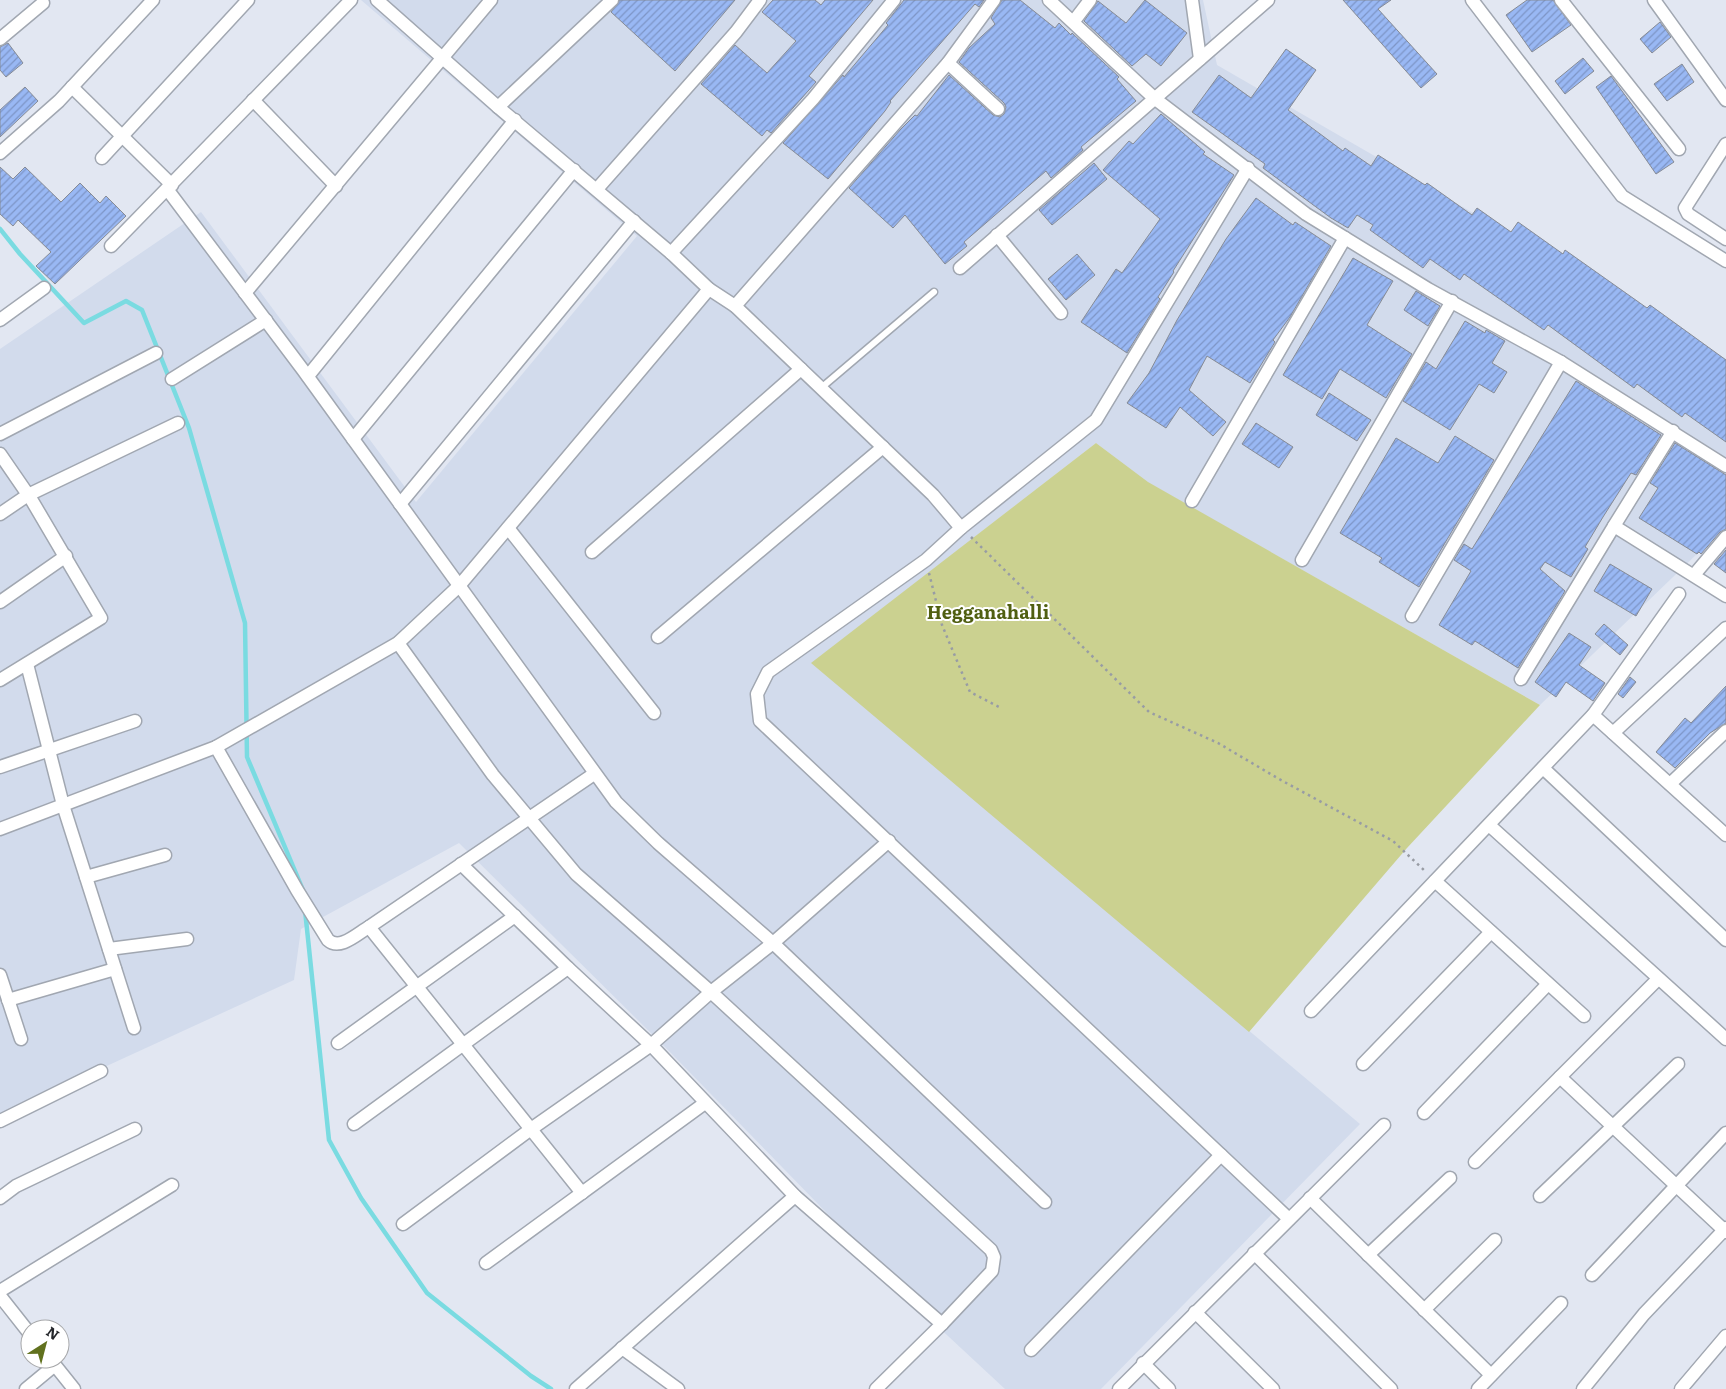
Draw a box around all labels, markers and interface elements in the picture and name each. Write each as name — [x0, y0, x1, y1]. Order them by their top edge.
district label: Hegganahalli — [927, 598, 1050, 625]
north arrow — [20, 1319, 70, 1369]
text: N — [43, 1321, 64, 1344]

